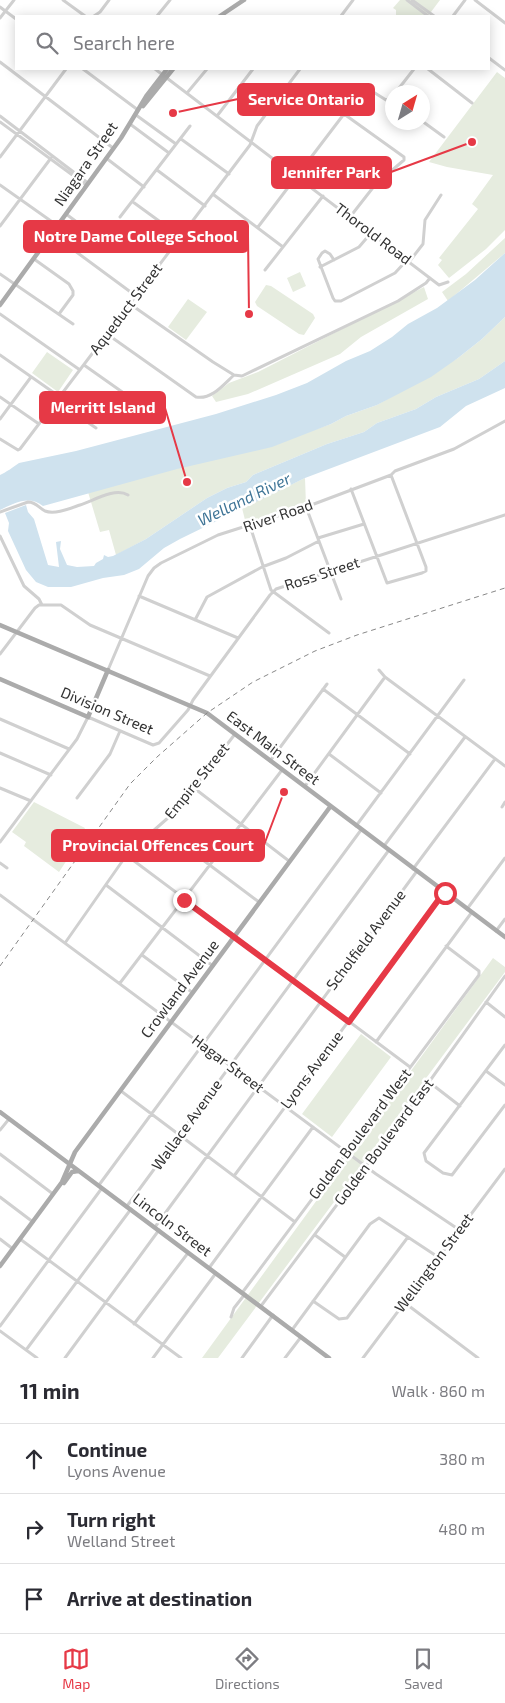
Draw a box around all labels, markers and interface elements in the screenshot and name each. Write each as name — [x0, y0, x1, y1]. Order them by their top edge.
search box — [15, 15, 490, 70]
icon: search — [33, 29, 61, 57]
text: Search here — [73, 31, 175, 54]
callout: Service Ontario — [238, 84, 374, 115]
north arrow — [385, 85, 430, 130]
text: Service Ontario — [248, 89, 364, 108]
street label: Niagara Street — [50, 118, 121, 209]
callout: Jennifer Park — [272, 157, 391, 188]
text: Jennifer Park — [282, 162, 380, 181]
street label: Thorold Road — [332, 199, 415, 268]
callout: Notre Dame College School — [24, 221, 248, 252]
text: Notre Dame College School — [34, 226, 239, 245]
street label: Aqueduct Street — [85, 259, 166, 358]
callout: Merritt Island — [40, 392, 165, 423]
text: Merritt Island — [50, 397, 156, 416]
water label: Welland River — [194, 468, 294, 529]
street label: River Road — [240, 495, 315, 535]
street label: Ross Street — [282, 552, 362, 594]
street label: Division Street — [58, 682, 157, 738]
street label: East Main Street — [223, 706, 324, 788]
street label: Empire Street — [160, 738, 233, 822]
callout: Provincial Offences Court — [52, 830, 264, 861]
text: Provincial Offences Court — [62, 835, 254, 854]
route start — [434, 882, 457, 905]
street label: Scholfield Avenue — [322, 886, 409, 993]
route end — [173, 889, 196, 912]
street label: Crowland Avenue — [136, 936, 222, 1041]
street label: Lyons Avenue — [276, 1027, 346, 1112]
street label: Hagar Street — [189, 1030, 268, 1096]
street label: Golden Boulevard West — [304, 1064, 414, 1202]
street label: Golden Boulevard East — [330, 1074, 437, 1208]
street label: Wallace Avenue — [147, 1075, 225, 1173]
street label: Lincoln Street — [130, 1189, 216, 1260]
street label: Wellington Street — [390, 1209, 477, 1316]
text: 11 min — [20, 1378, 80, 1403]
text: Walk · 860 m — [391, 1381, 485, 1400]
text: Continue — [67, 1438, 147, 1461]
icon: ahead — [20, 1445, 48, 1473]
text: 380 m — [439, 1449, 485, 1468]
text: Lyons Avenue — [67, 1461, 166, 1480]
text: Turn right — [67, 1508, 155, 1531]
icon: right — [20, 1515, 48, 1543]
text: 480 m — [438, 1519, 485, 1538]
text: Welland Street — [67, 1531, 175, 1550]
icon: arrive — [20, 1585, 48, 1613]
text: Arrive at destination — [67, 1587, 252, 1610]
tab: Map — [62, 1645, 90, 1692]
tab: Directions — [215, 1645, 280, 1692]
tab: Saved — [404, 1645, 443, 1692]

